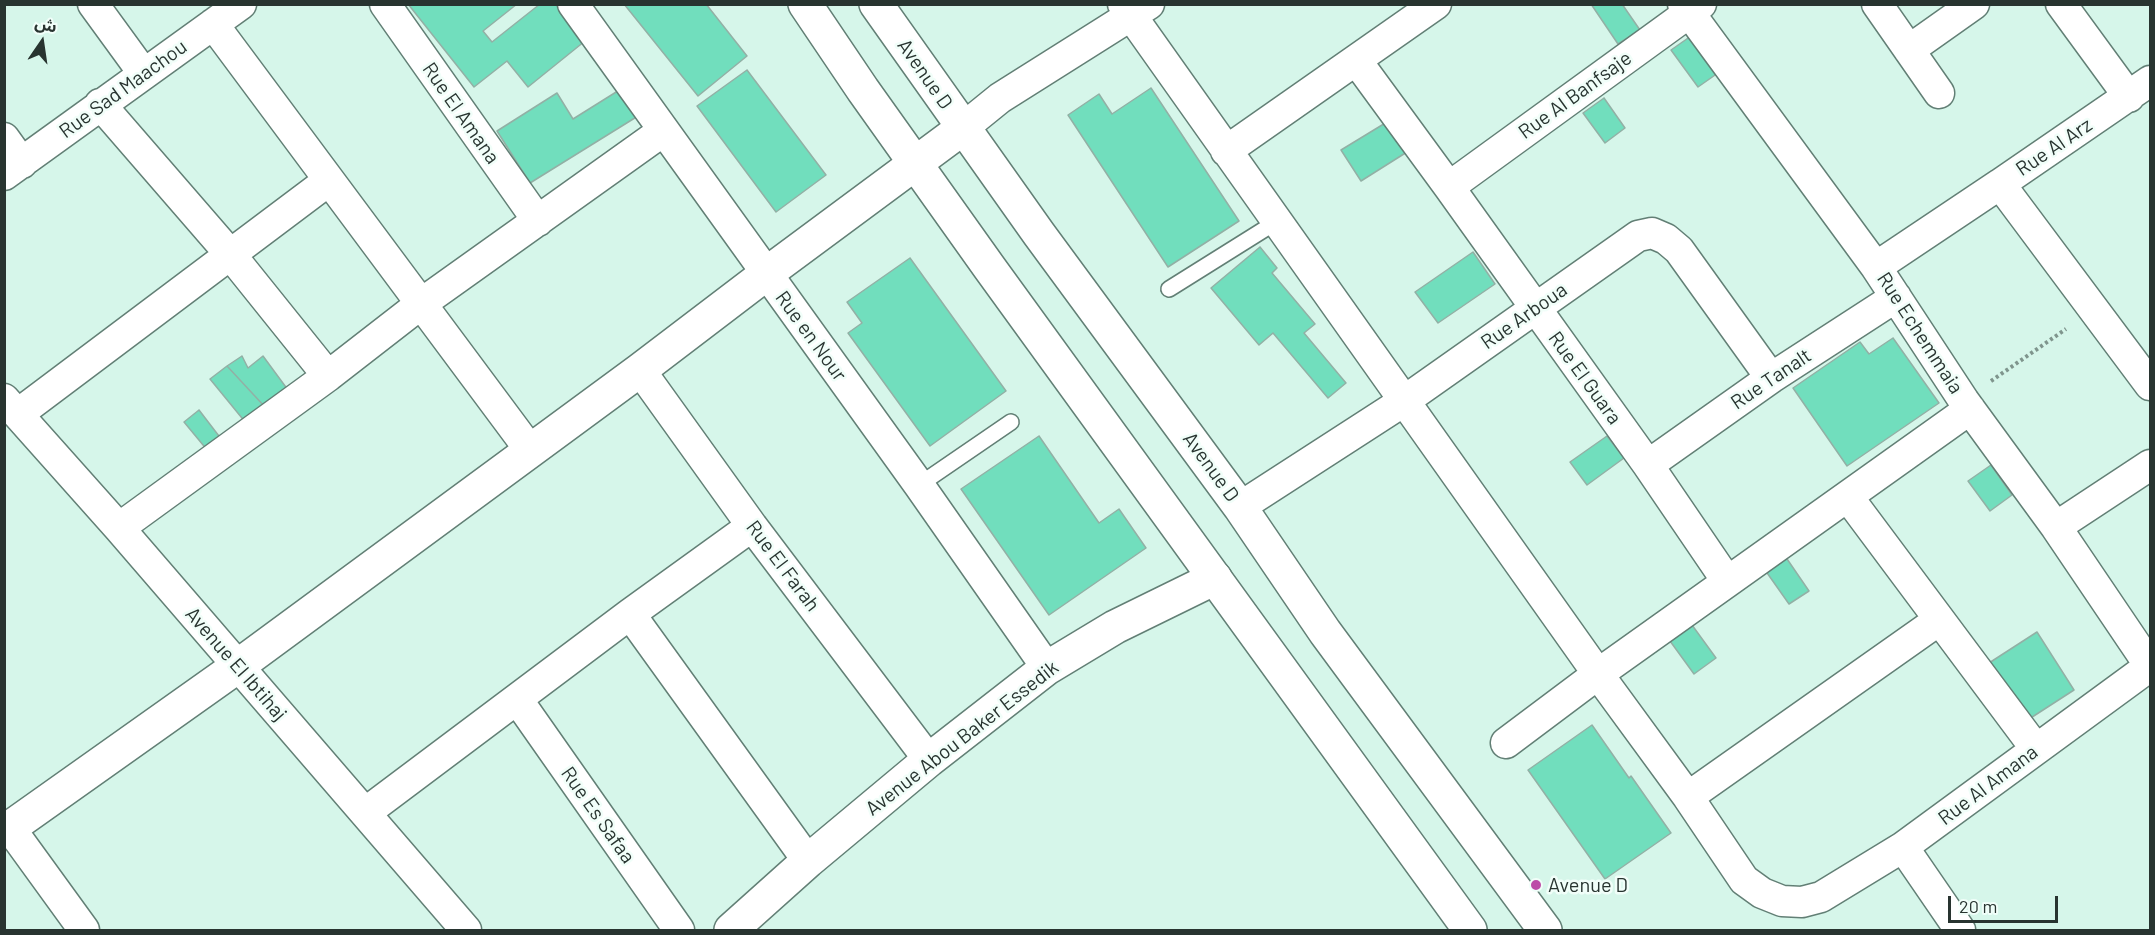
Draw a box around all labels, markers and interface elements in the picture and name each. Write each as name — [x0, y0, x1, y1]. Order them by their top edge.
north arrow — [12, 12, 72, 72]
text: ش — [33, 12, 59, 36]
street label: Avenue D — [892, 34, 958, 114]
street label: Rue Sad Maachou — [55, 35, 191, 143]
street label: Rue Al Banfsaje — [1514, 46, 1636, 144]
street label: Rue El Amana — [417, 58, 505, 168]
street label: Rue Al Arz — [2011, 113, 2097, 181]
street label: Rue Echemmaia — [1872, 268, 1968, 398]
street label: Rue Arboua — [1476, 278, 1572, 354]
street label: Rue en Nour — [770, 286, 852, 386]
street label: Rue El Guara — [1543, 327, 1627, 429]
street label: Rue Tanalt — [1726, 343, 1816, 415]
street label: Avenue D — [1178, 428, 1244, 506]
street label: Rue El Farah — [741, 516, 825, 616]
street label: Avenue El Ibtihaj — [180, 602, 292, 726]
street label: Avenue Abou Baker Essedik — [861, 655, 1063, 821]
street label: Rue Al Amana — [1934, 740, 2042, 830]
street label: Rue Es Safaa — [556, 762, 640, 868]
place label: Avenue D — [1548, 873, 1628, 897]
marker: Avenue D — [1529, 878, 1543, 892]
scale bar — [1951, 884, 2060, 922]
text: 20 m — [1959, 895, 1997, 917]

